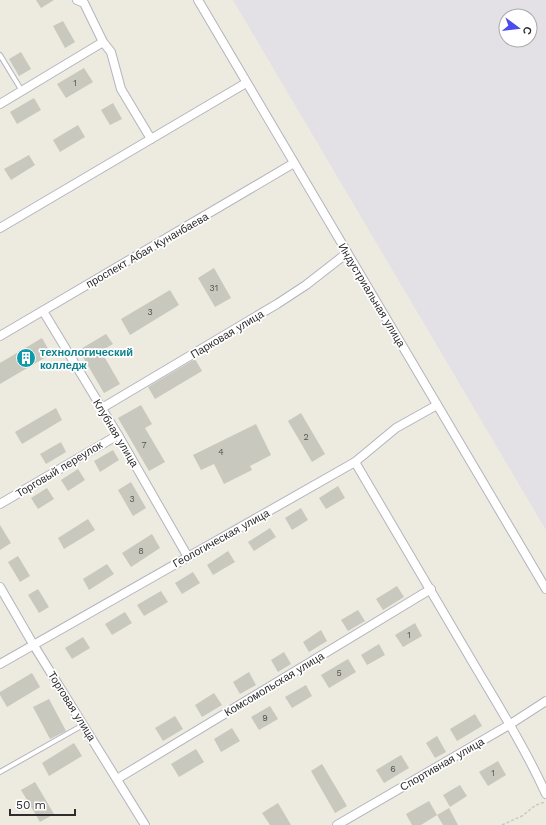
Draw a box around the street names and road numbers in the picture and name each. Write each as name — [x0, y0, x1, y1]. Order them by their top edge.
street label: проспект Абая Кунанбаева — [84, 210, 211, 291]
street label: Индустриальная улица — [335, 241, 408, 350]
street label: Парковая улица — [188, 307, 267, 361]
street label: Клубная улица — [90, 397, 141, 470]
street label: Торговый переулок — [14, 438, 105, 500]
street label: Геологическая улица — [171, 506, 273, 570]
street label: Комсомольская улица — [222, 649, 327, 719]
street label: Торговая улица — [45, 669, 99, 744]
street label: Спортивная улица — [398, 735, 487, 794]

